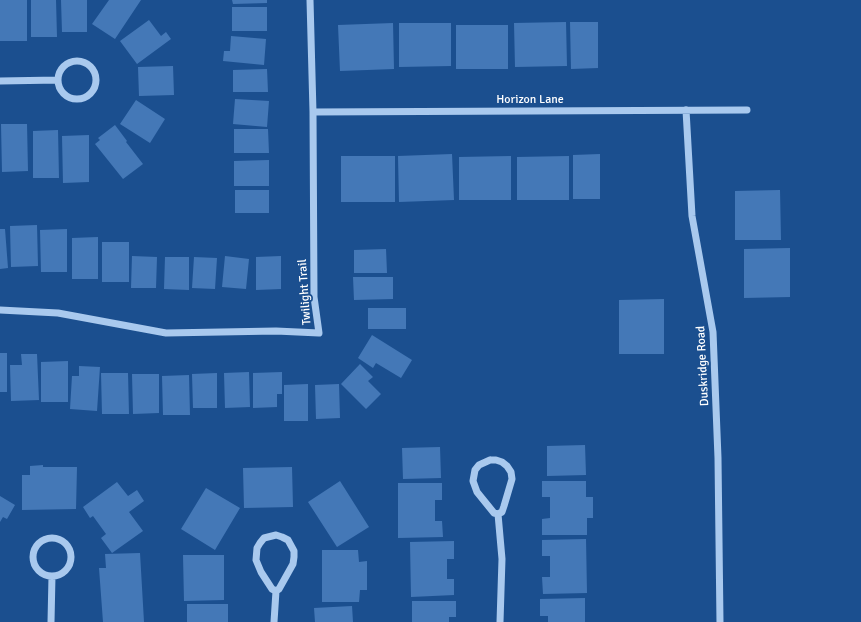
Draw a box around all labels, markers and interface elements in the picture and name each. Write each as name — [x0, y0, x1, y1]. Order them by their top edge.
street label: Horizon Lane — [496, 93, 564, 107]
street label: Twilight Trail — [296, 259, 314, 325]
street label: Duskridge Road — [694, 325, 712, 407]

